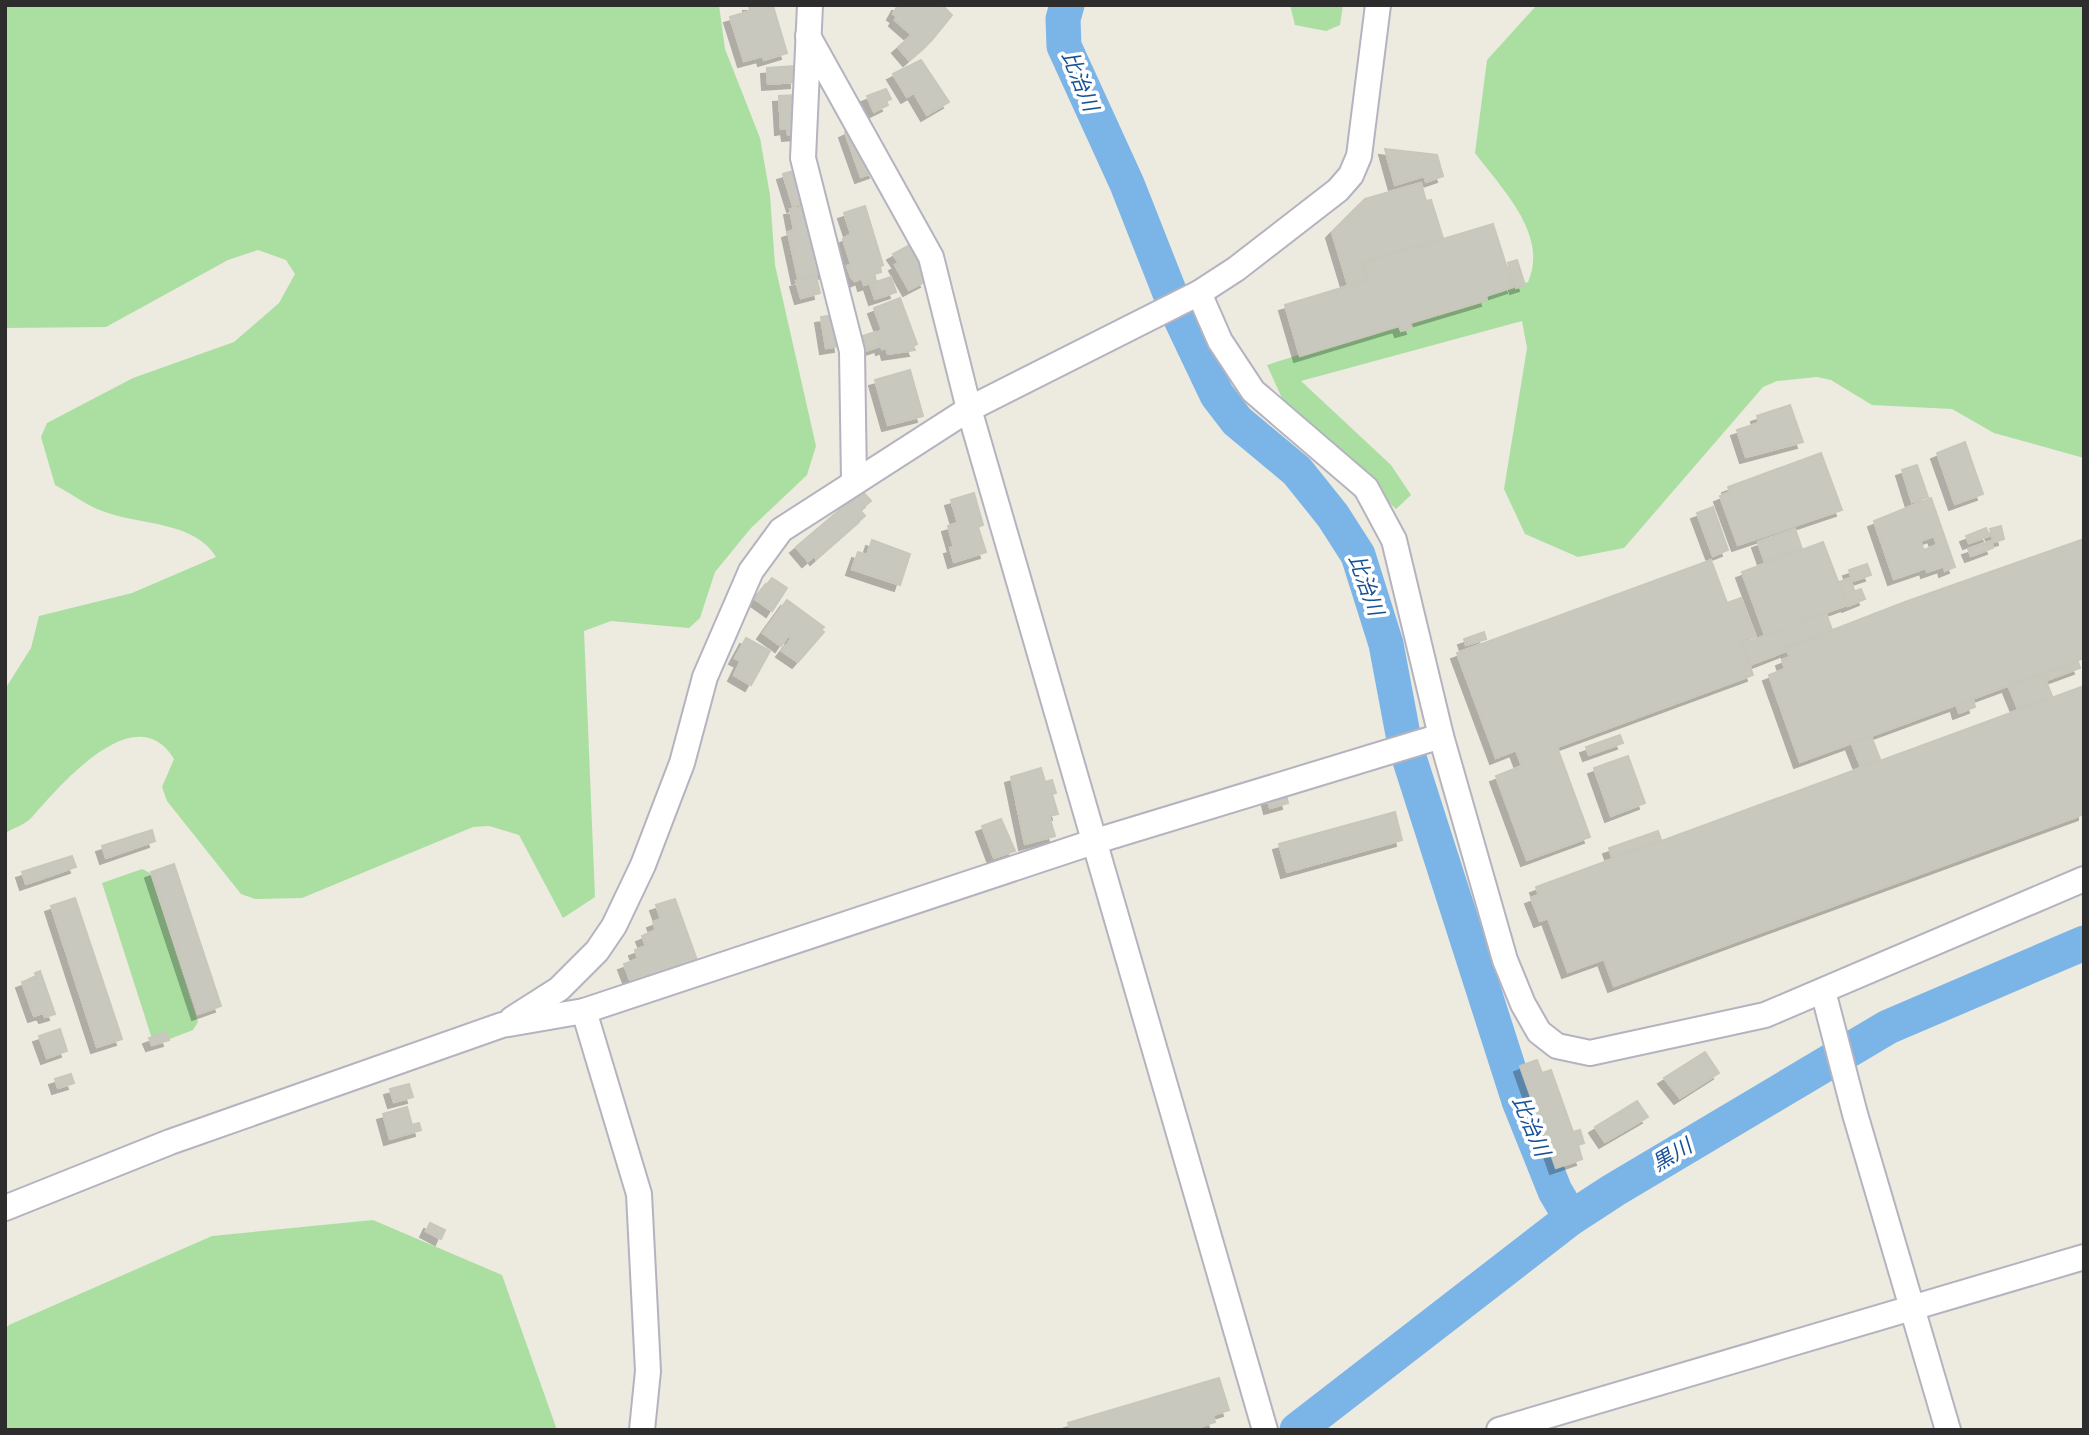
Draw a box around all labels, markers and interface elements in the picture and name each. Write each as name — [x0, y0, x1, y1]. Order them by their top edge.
water label: 比治川 — [1057, 47, 1104, 117]
water label: 比治川 — [1344, 551, 1389, 621]
water label: 比治川 — [1508, 1092, 1555, 1162]
water label: 黒川 — [1648, 1133, 1698, 1176]

